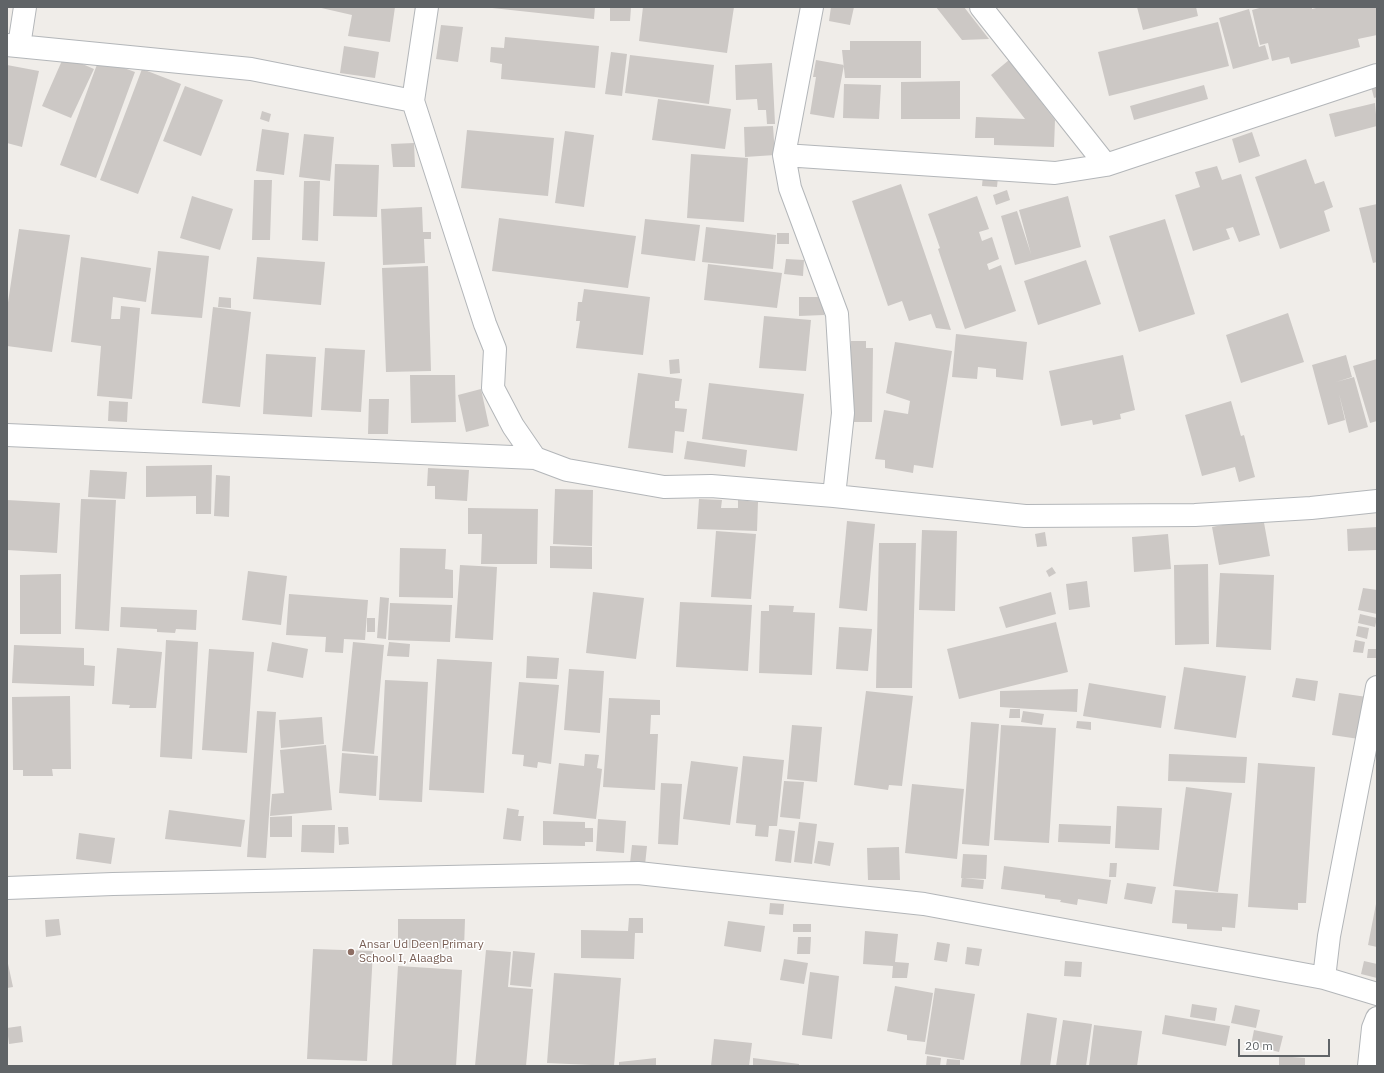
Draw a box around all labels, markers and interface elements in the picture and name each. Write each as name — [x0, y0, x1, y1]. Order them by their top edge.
place label: Ansar Ud Deen Primary School I, Alaagba — [359, 938, 484, 966]
marker: Ansar Ud Deen Primary School I, Alaagba — [346, 947, 356, 957]
scale bar — [1240, 1031, 1332, 1057]
text: 20 m — [1245, 1038, 1273, 1053]

